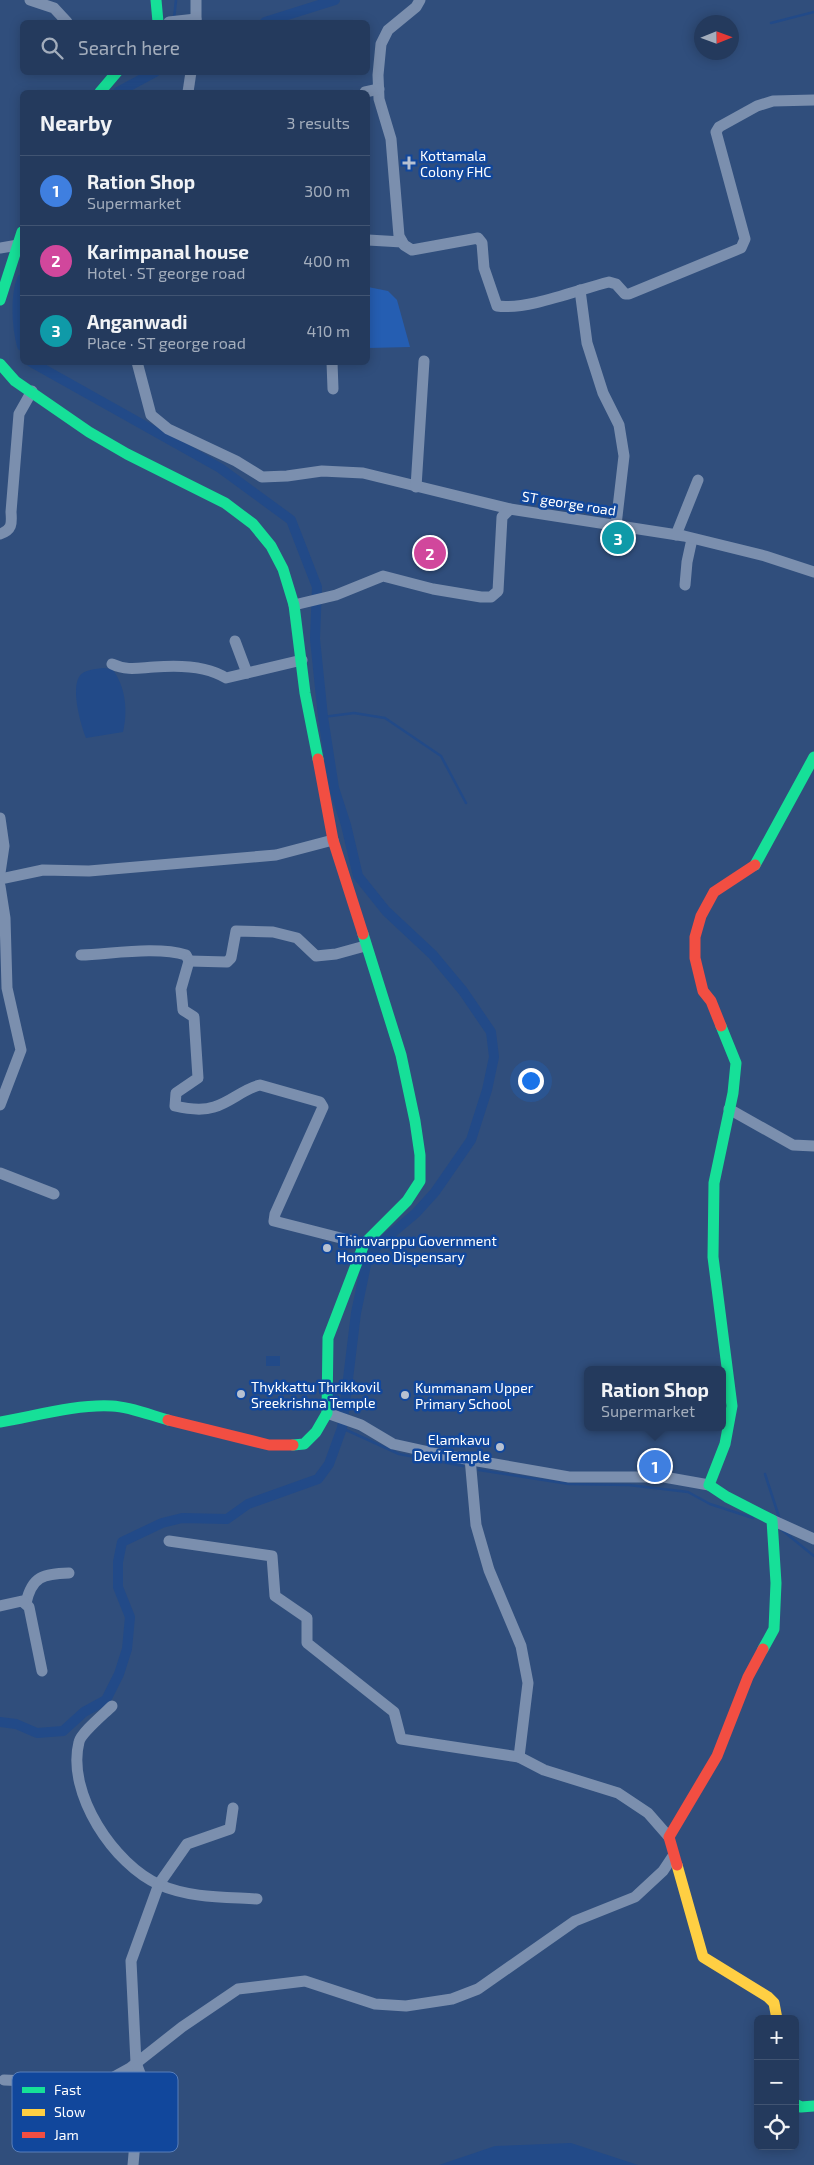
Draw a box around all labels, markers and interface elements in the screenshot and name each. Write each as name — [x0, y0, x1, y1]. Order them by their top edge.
north arrow — [694, 15, 739, 60]
search box — [20, 20, 370, 75]
icon: search — [38, 34, 66, 62]
text: Search here — [78, 36, 180, 59]
text: Nearby — [40, 110, 112, 135]
text: 3 results — [287, 113, 350, 132]
place label: Kottamala Colony FHC — [420, 147, 491, 180]
marker: Kottamala Colony FHC — [402, 156, 416, 170]
text: Ration Shop — [87, 170, 195, 193]
text: 1 — [53, 181, 59, 200]
text: 300 m — [304, 181, 350, 200]
text: Supermarket — [87, 193, 181, 212]
text: Karimpanal house — [87, 240, 249, 263]
text: 2 — [51, 251, 61, 270]
text: 400 m — [303, 251, 350, 270]
text: Hotel · ST george road — [87, 263, 245, 282]
text: Anganwadi — [87, 310, 188, 333]
text: 3 — [51, 321, 61, 340]
text: 410 m — [307, 321, 350, 340]
text: Place · ST george road — [87, 333, 246, 352]
street label: ST george road — [521, 487, 617, 519]
pin: 3 — [602, 519, 634, 557]
pin: 2 — [414, 534, 446, 572]
your location — [518, 1068, 544, 1094]
place label: Thiruvarppu Government Homoeo Dispensary — [337, 1232, 497, 1265]
marker: Thiruvarppu Government Homoeo Dispensary — [321, 1242, 333, 1254]
popup — [584, 1366, 726, 1431]
place label: Thykkattu Thrikkovil Sreekrishna Temple — [251, 1378, 381, 1411]
text: Ration Shop — [601, 1378, 709, 1401]
place label: Kummanam Upper Primary School — [415, 1379, 534, 1412]
marker: Thykkattu Thrikkovil Sreekrishna Temple — [235, 1388, 247, 1400]
marker: Kummanam Upper Primary School — [399, 1389, 411, 1401]
text: Supermarket — [601, 1401, 695, 1420]
place label: Elamkavu Devi Temple — [413, 1431, 490, 1464]
marker: Elamkavu Devi Temple — [494, 1441, 506, 1453]
pin: 1 — [639, 1447, 671, 1485]
map controls — [754, 2015, 799, 2150]
button: + — [754, 2015, 799, 2060]
button: − — [754, 2060, 799, 2105]
legend — [12, 2072, 178, 2152]
text: Fast — [54, 2081, 81, 2098]
text: Slow — [54, 2103, 86, 2120]
button: locate — [754, 2105, 799, 2150]
text: Jam — [54, 2126, 79, 2143]

